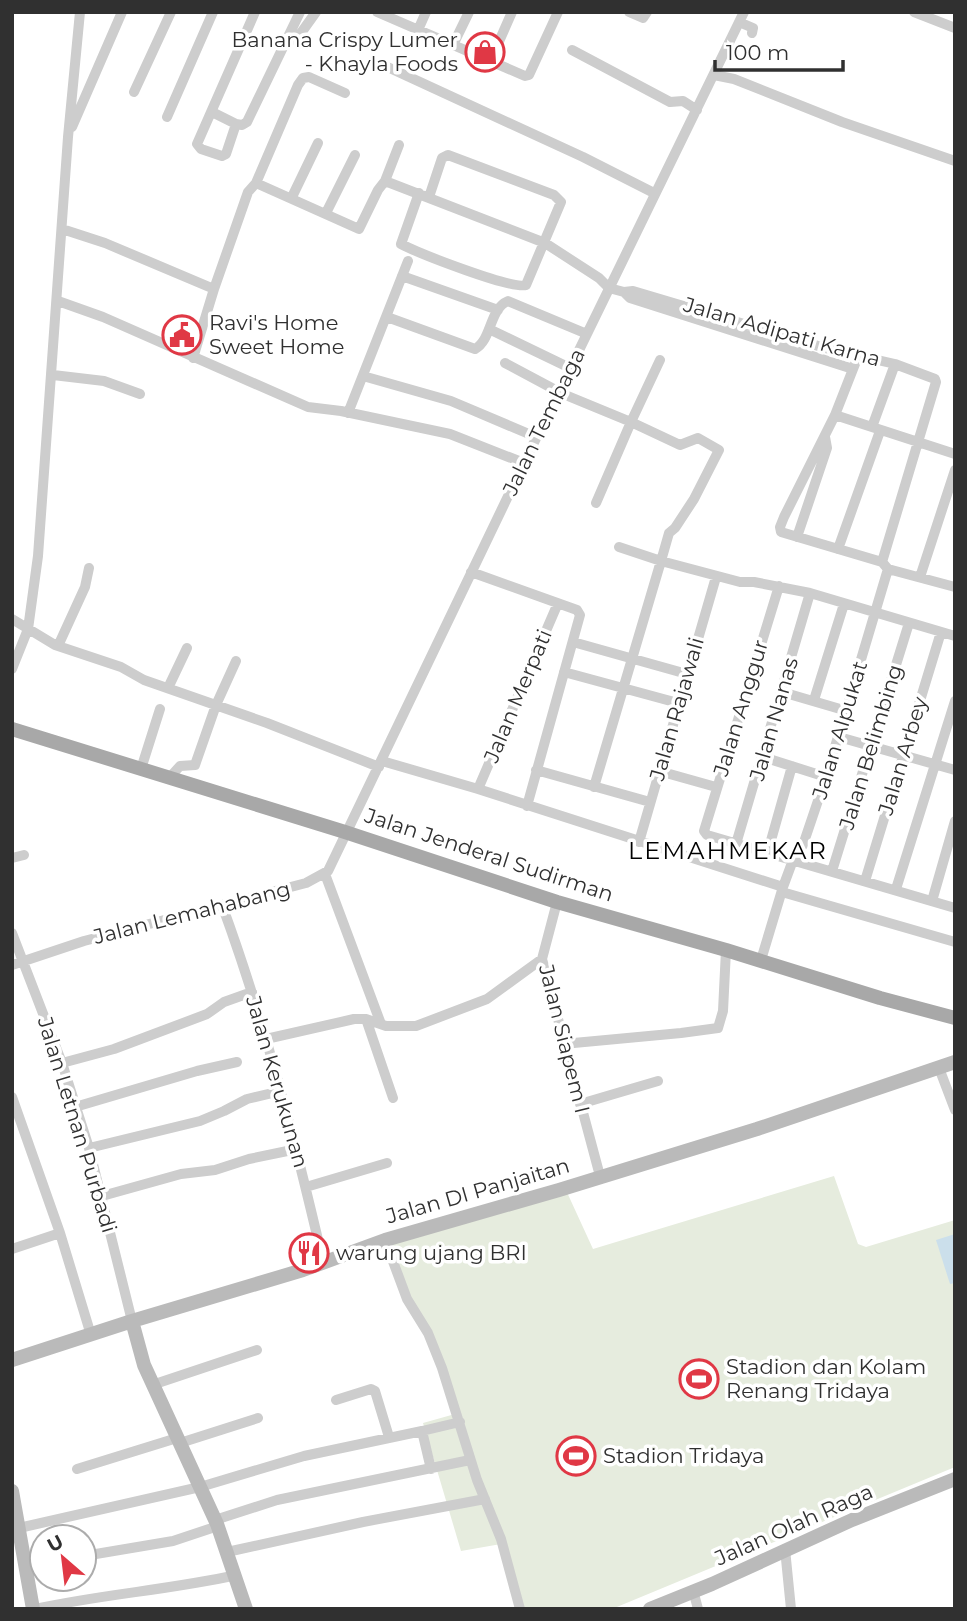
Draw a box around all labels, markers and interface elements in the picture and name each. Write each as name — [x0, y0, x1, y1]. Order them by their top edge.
place label: Banana Crispy Lumer - Khayla Foods — [232, 27, 458, 76]
scale bar — [715, 28, 843, 72]
shop icon: Banana Crispy Lumer - Khayla Foods — [464, 31, 506, 73]
text: 100 m — [726, 40, 789, 65]
street label: Jalan Adipati Karna — [680, 291, 883, 372]
place label: Ravi's Home Sweet Home — [209, 310, 344, 359]
public building icon: Ravi's Home Sweet Home — [161, 314, 203, 356]
street label: Jalan Tembaga — [497, 344, 590, 500]
street label: Jalan Merpati — [478, 625, 557, 767]
street label: Jalan Rajawali — [644, 634, 709, 784]
street label: Jalan Anggur — [708, 637, 773, 780]
street label: Jalan Nanas — [744, 654, 803, 784]
street label: Jalan Alpukat — [806, 658, 872, 803]
street label: Jalan Belimbing — [833, 661, 908, 833]
street label: Jalan Arbey — [872, 693, 933, 819]
street label: Jalan Jenderal Sudirman — [361, 802, 617, 907]
district label: LEMAHMEKAR — [628, 836, 828, 865]
street label: Jalan Lemahabang — [90, 876, 293, 949]
street label: Jalan Siapem I — [534, 961, 595, 1116]
street label: Jalan Kerukunan — [241, 992, 314, 1171]
street label: Jalan Letnan Purbadi — [32, 1013, 122, 1236]
street label: Jalan DI Panjaitan — [382, 1152, 572, 1229]
restaurant icon: warung ujang BRI — [288, 1232, 330, 1274]
place label: warung ujang BRI — [336, 1240, 527, 1265]
place label: Stadion dan Kolam Renang Tridaya — [726, 1354, 926, 1403]
sports icon: Stadion dan Kolam Renang Tridaya — [678, 1358, 720, 1400]
sports icon: Stadion Tridaya — [555, 1435, 597, 1477]
place label: Stadion Tridaya — [603, 1443, 764, 1468]
street label: Jalan Olah Raga — [710, 1479, 877, 1571]
north arrow — [28, 1523, 98, 1593]
text: U — [43, 1530, 67, 1557]

